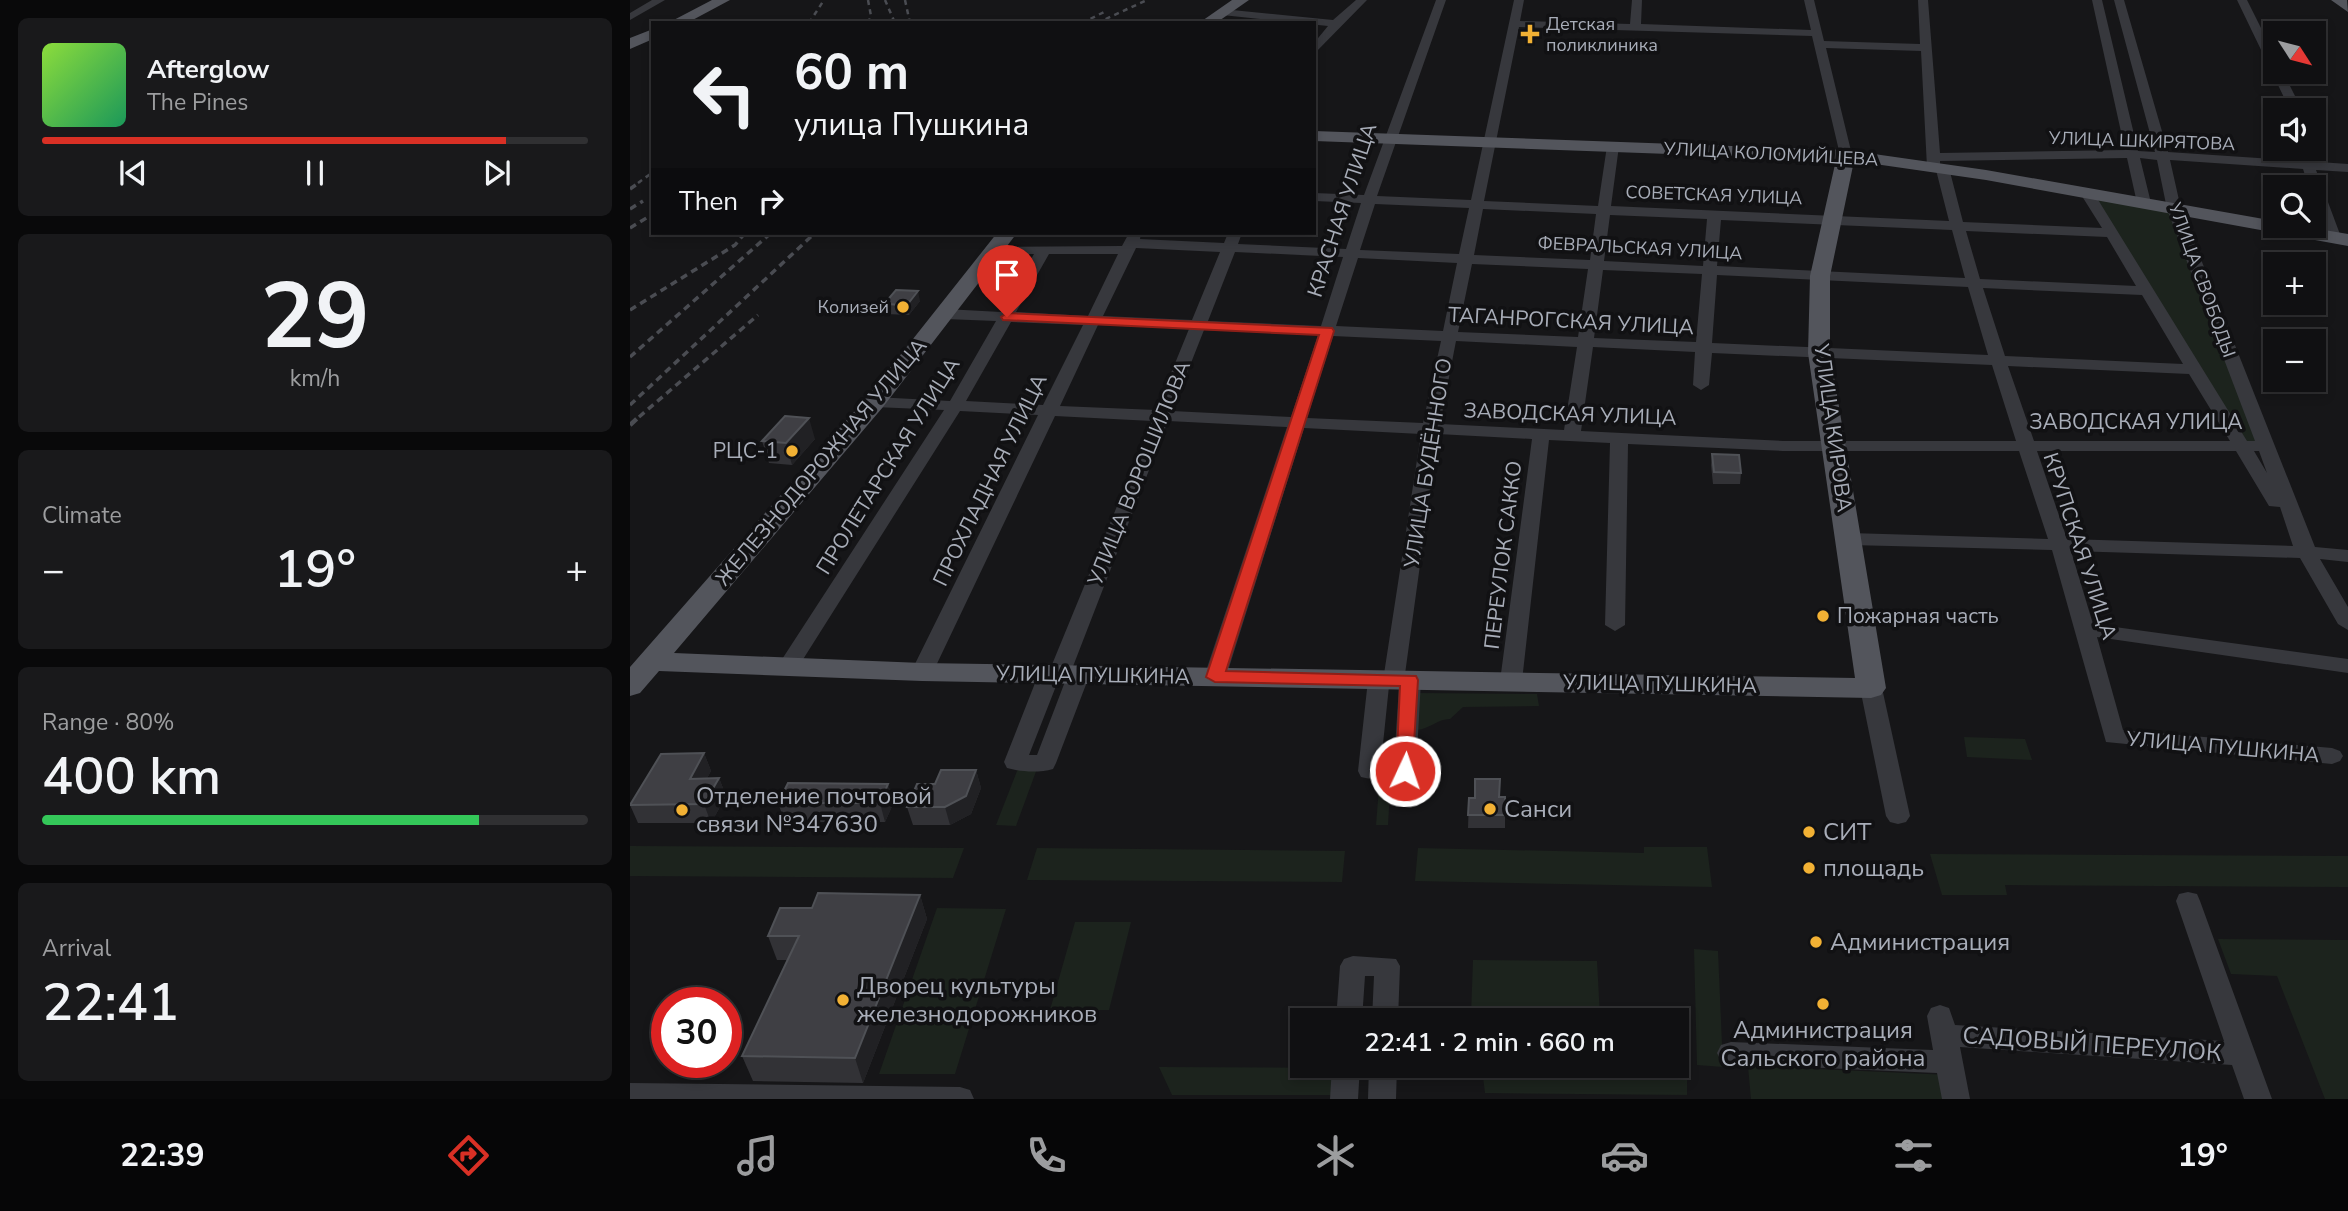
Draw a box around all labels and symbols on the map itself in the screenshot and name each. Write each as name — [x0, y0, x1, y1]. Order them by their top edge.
place label: Детская поликлиника — [1546, 12, 1658, 57]
north arrow — [2263, 21, 2326, 84]
marker: Детская поликлиника — [1520, 24, 1540, 44]
street label: КРАСНАЯ УЛИЦА — [1301, 119, 1383, 301]
street label: УЛИЦА ШКИРЯТОВА — [2047, 126, 2236, 156]
street label: УЛИЦА КОЛОМИЙЦЕВА — [1662, 136, 1879, 172]
street label: СОВЕТСКАЯ УЛИЦА — [1625, 180, 1803, 210]
street label: УЛИЦА СВОБОДЫ — [2163, 198, 2241, 361]
street label: ФЕВРАЛЬСКАЯ УЛИЦА — [1537, 231, 1743, 265]
pin — [977, 245, 1037, 317]
place label: Колизей — [818, 295, 889, 319]
marker: Колизей — [895, 299, 911, 315]
street label: ТАГАНРОГСКАЯ УЛИЦА — [1447, 301, 1695, 341]
street label: ЖЕЛЕЗНОДОРОЖНАЯ УЛИЦА — [709, 332, 933, 592]
street label: УЛИЦА КИРОВА — [1807, 341, 1859, 514]
street label: ПРОЛЕТАРСКАЯ УЛИЦА — [810, 352, 966, 580]
street label: УЛИЦА ВОРОШИЛОВА — [1081, 356, 1197, 590]
street label: УЛИЦА БУДЁННОГО — [1397, 356, 1458, 571]
street label: ПРОХЛАДНАЯ УЛИЦА — [926, 369, 1054, 591]
street label: ЗАВОДСКАЯ УЛИЦА — [1463, 396, 1677, 432]
street label: ЗАВОДСКАЯ УЛИЦА — [2029, 408, 2243, 436]
place label: РЦС-1 — [713, 437, 778, 465]
marker: РЦС-1 — [784, 443, 800, 459]
street label: КРУПСКАЯ УЛИЦА — [2037, 449, 2123, 643]
street label: ПЕРЕУЛОК САККО — [1478, 459, 1528, 651]
place label: Пожарная часть — [1837, 602, 1999, 630]
marker: Пожарная часть — [1815, 608, 1831, 624]
street label: УЛИЦА ПУШКИНА — [995, 659, 1190, 691]
street label: УЛИЦА ПУШКИНА — [1562, 668, 1757, 700]
street label: УЛИЦА ПУШКИНА — [2124, 725, 2321, 769]
position arrow — [1368, 734, 1442, 808]
place label: Отделение почтовой связи №347630 — [696, 780, 932, 840]
place label: Санси — [1504, 793, 1572, 825]
marker: Санси — [1482, 801, 1498, 817]
marker: Отделение почтовой связи №347630 — [674, 802, 690, 818]
place label: СИТ — [1823, 816, 1872, 848]
marker: СИТ — [1801, 824, 1817, 840]
place label: площадь — [1823, 852, 1924, 884]
marker: площадь — [1801, 860, 1817, 876]
place label: Администрация — [1830, 926, 2010, 958]
marker: Администрация — [1808, 934, 1824, 950]
place label: Дворец культуры железнодорожников — [857, 970, 1097, 1030]
speed limit sign: 30 — [651, 987, 742, 1078]
marker: Дворец культуры железнодорожников — [835, 992, 851, 1008]
marker: Администрация Сальского района — [1815, 996, 1831, 1012]
place label: Администрация Сальского района — [1720, 1014, 1926, 1074]
street label: САДОВЫЙ ПЕРЕУЛОК — [1962, 1019, 2223, 1069]

